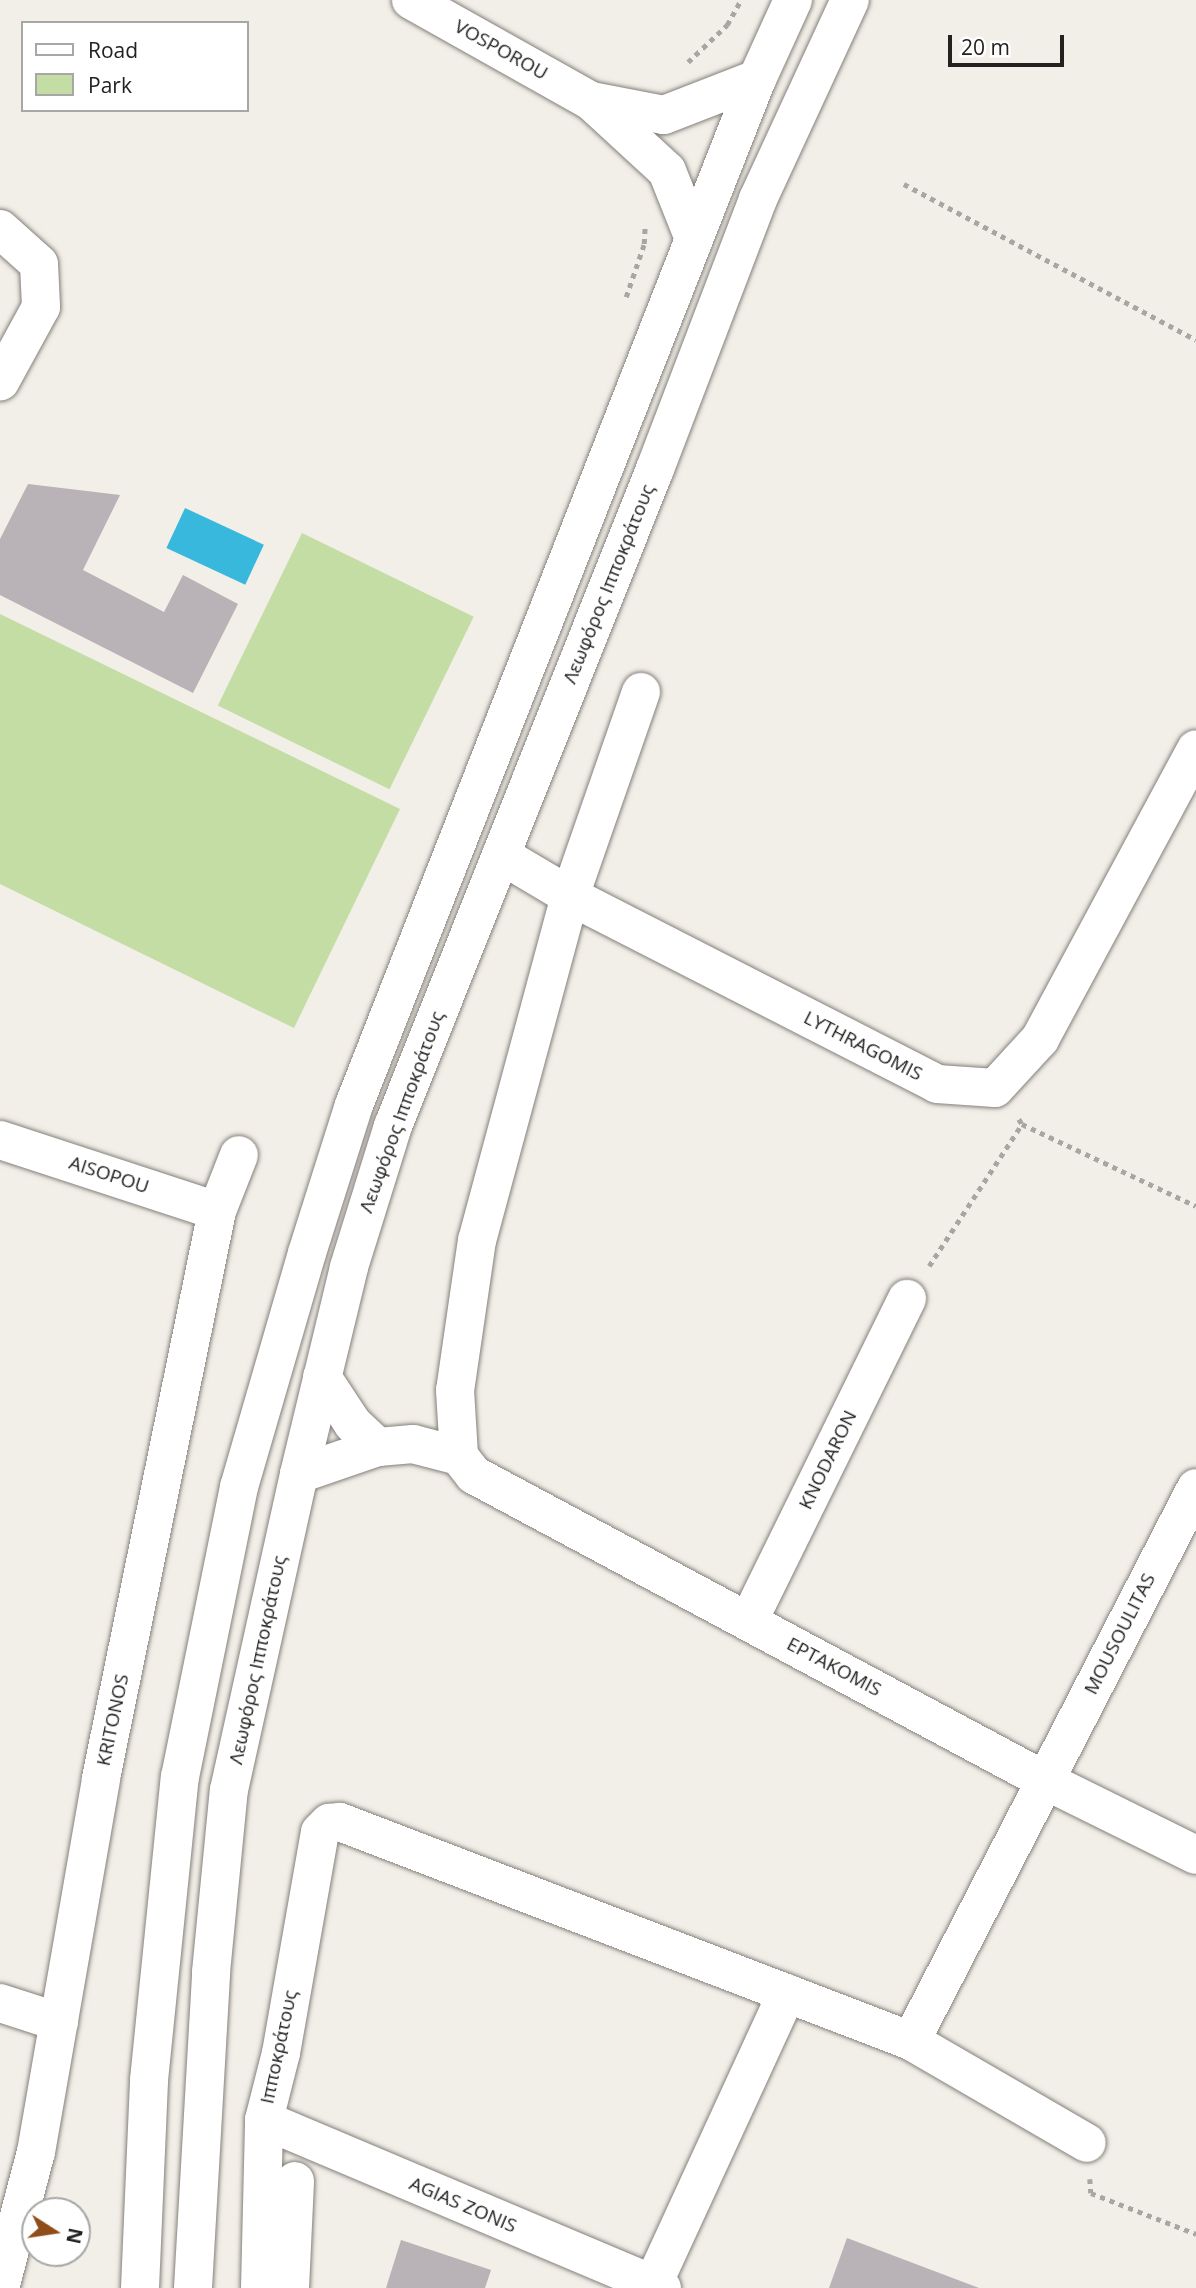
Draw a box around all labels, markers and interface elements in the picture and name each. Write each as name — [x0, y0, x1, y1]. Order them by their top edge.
street label: VOSPOROU — [450, 15, 552, 85]
legend — [21, 21, 248, 112]
scale bar — [951, 21, 1066, 65]
text: 20 m — [961, 33, 1010, 61]
text: Road — [88, 36, 138, 64]
text: Park — [88, 71, 132, 99]
street label: Λεωφόρος Ιπποκράτους — [559, 481, 659, 687]
street label: LYTHRAGOMIS — [800, 1006, 926, 1086]
street label: Λεωφόρος Ιπποκράτους — [355, 1008, 449, 1216]
street label: AISOPOU — [66, 1151, 152, 1199]
street label: KNODARON — [794, 1407, 862, 1513]
street label: Λεωφόρος Ιπποκράτους — [225, 1554, 291, 1766]
street label: MOUSOULITAS — [1080, 1570, 1160, 1698]
street label: EPTAKOMIS — [783, 1633, 885, 1701]
street label: KRITONOS — [92, 1672, 134, 1768]
street label: Ιπποκράτους — [256, 1988, 302, 2106]
street label: AGIAS ZONIS — [406, 2172, 520, 2238]
north arrow — [21, 2197, 91, 2267]
text: N — [60, 2226, 89, 2246]

